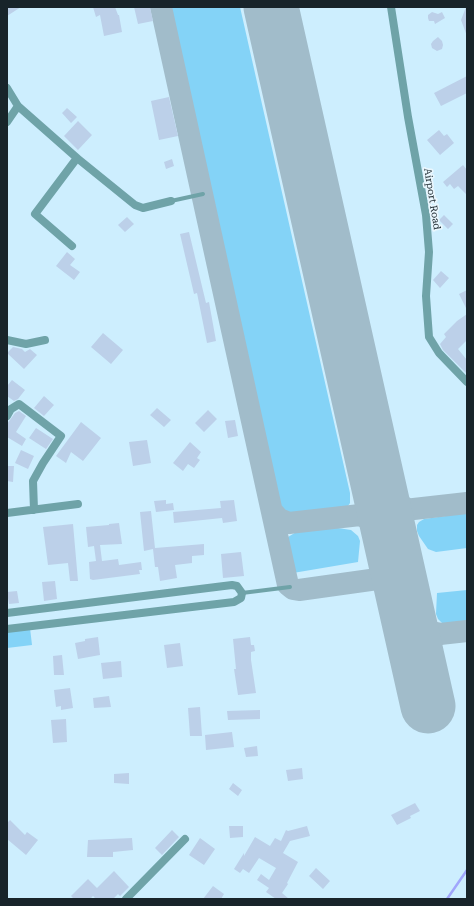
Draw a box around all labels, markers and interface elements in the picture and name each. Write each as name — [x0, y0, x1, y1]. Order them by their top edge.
street label: Airport Road — [421, 167, 443, 231]

